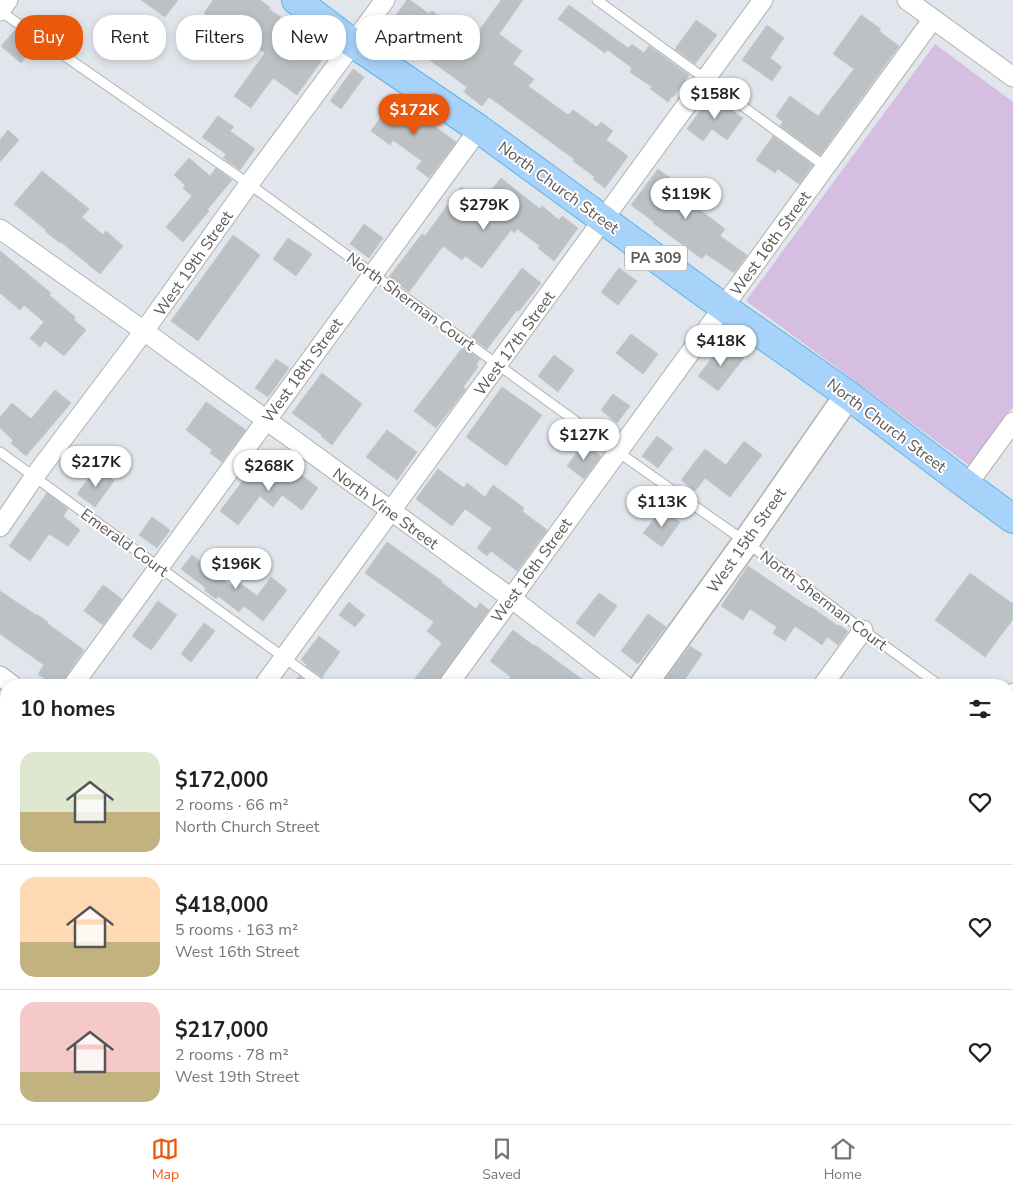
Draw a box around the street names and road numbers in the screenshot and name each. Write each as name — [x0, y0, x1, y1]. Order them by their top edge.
street label: North Church Street — [494, 136, 624, 239]
street label: West 16th Street — [725, 187, 816, 300]
street label: West 19th Street — [149, 206, 239, 321]
road number: PA 309 — [625, 246, 687, 270]
street label: North Sherman Court — [342, 248, 480, 356]
street label: West 17th Street — [469, 287, 560, 400]
street label: West 18th Street — [257, 314, 348, 427]
street label: North Church Street — [822, 374, 951, 478]
street label: North Vine Street — [328, 463, 443, 555]
street label: West 15th Street — [702, 483, 792, 598]
street label: Emerald Court — [76, 503, 173, 582]
street label: West 16th Street — [486, 514, 577, 627]
street label: North Sherman Court — [755, 546, 892, 656]

